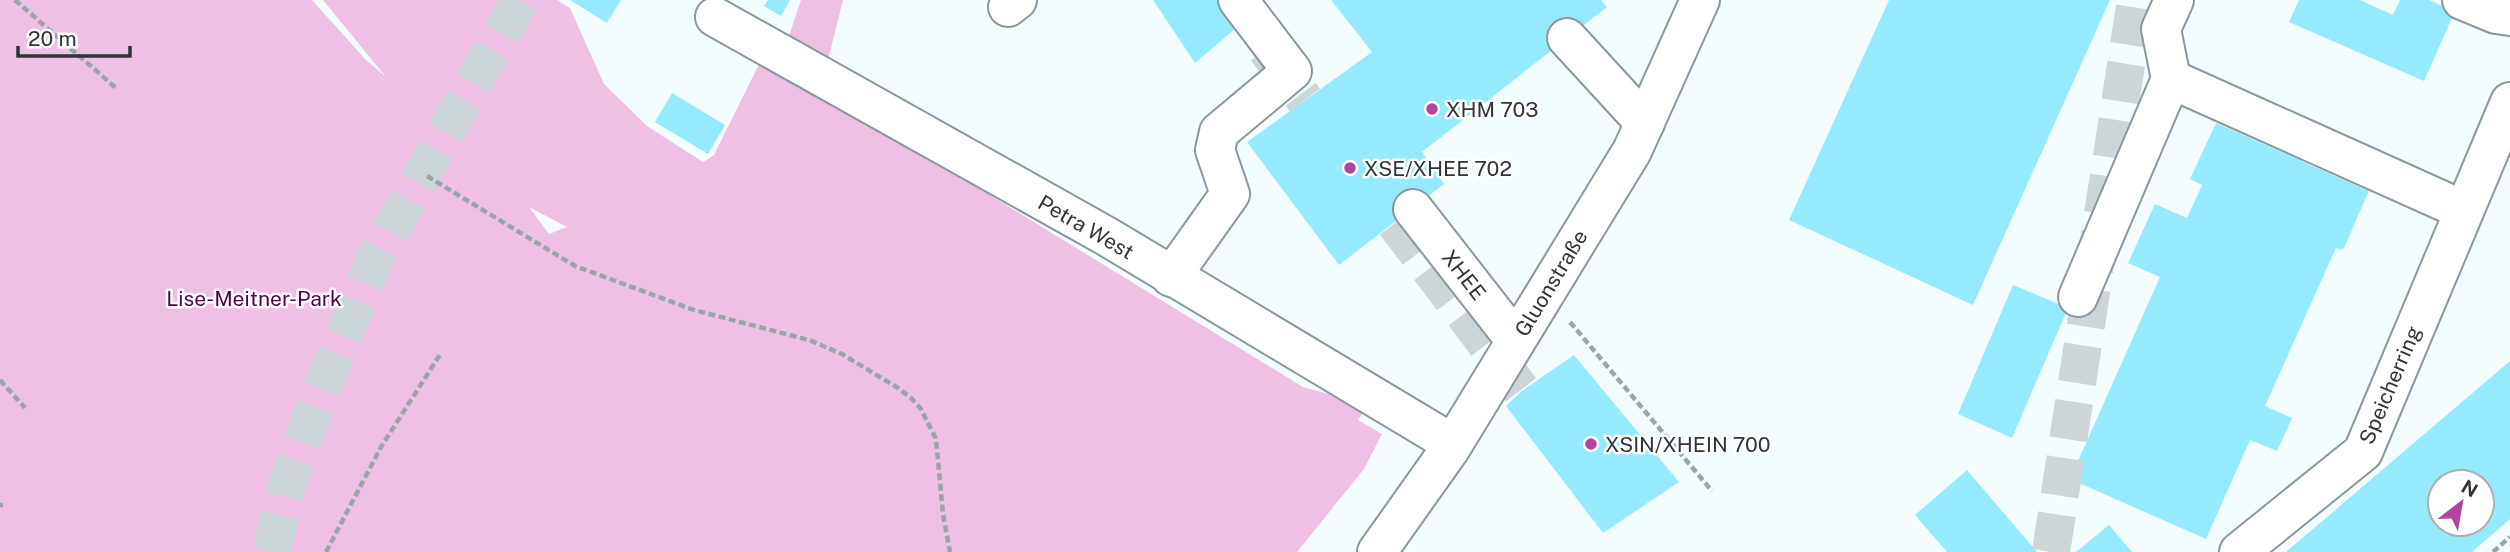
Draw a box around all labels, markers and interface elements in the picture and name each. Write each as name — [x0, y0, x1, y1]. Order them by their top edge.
scale bar — [18, 14, 130, 58]
text: 20 m — [28, 26, 77, 51]
place label: XHM 703 — [1446, 97, 1538, 122]
marker: XHM 703 — [1424, 101, 1440, 117]
place label: XSE/XHEE 702 — [1364, 156, 1512, 181]
marker: XSE/XHEE 702 — [1342, 160, 1358, 176]
street label: Petra West — [1034, 190, 1138, 264]
street label: Gluonstraße — [1509, 225, 1593, 341]
street label: XHEE — [1437, 245, 1491, 305]
park label: Lise-Meitner-Park — [166, 286, 342, 311]
street label: Speicherring — [2354, 322, 2426, 448]
place label: XSIN/XHEIN 700 — [1605, 432, 1771, 457]
marker: XSIN/XHEIN 700 — [1583, 436, 1599, 452]
north arrow — [2426, 468, 2496, 538]
text: N — [2458, 475, 2482, 502]

